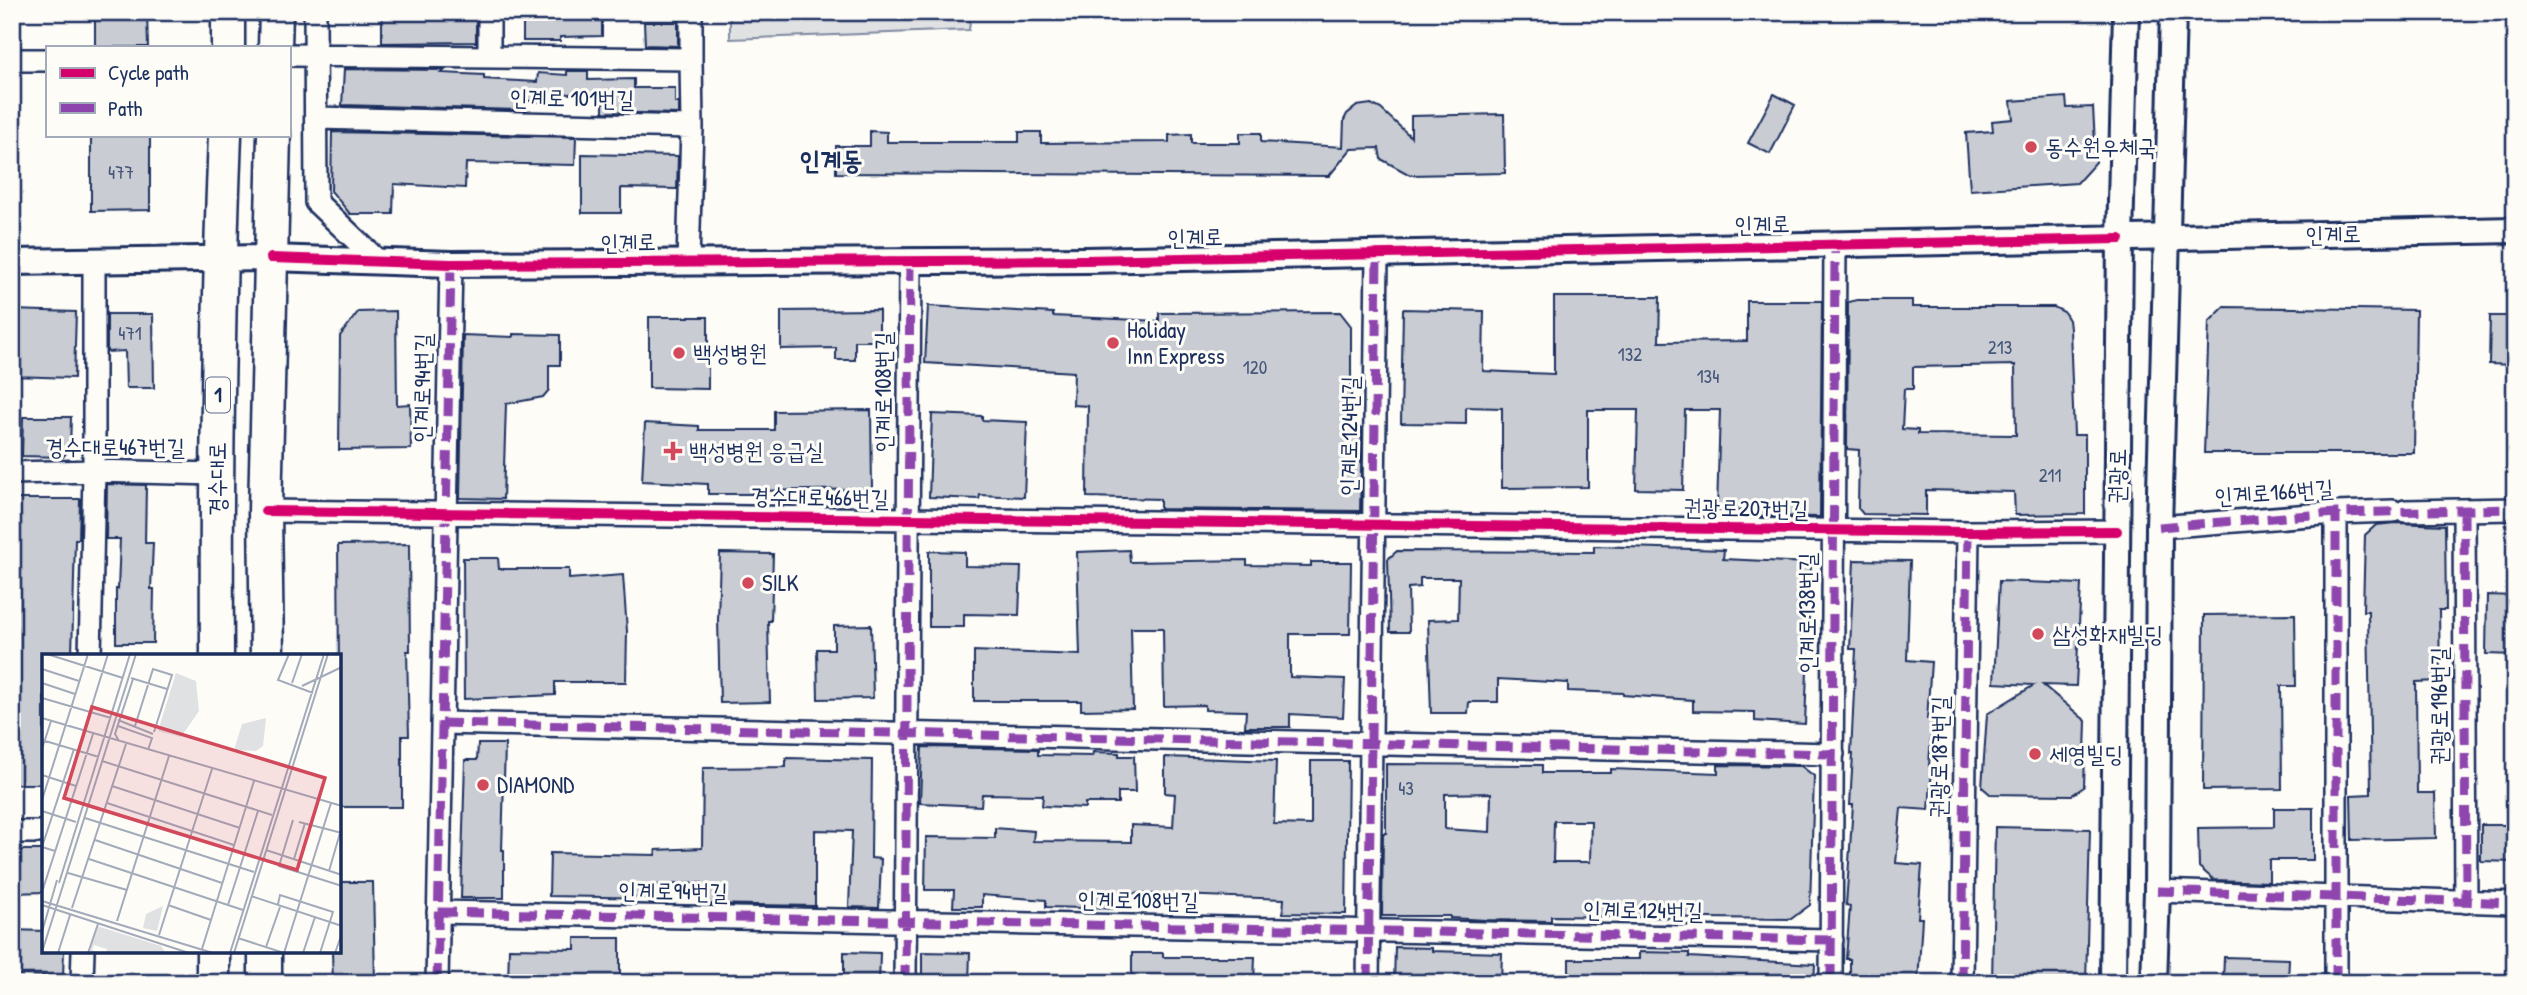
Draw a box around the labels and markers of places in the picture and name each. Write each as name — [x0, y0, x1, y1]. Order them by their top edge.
place label: 동수원우체국 — [2045, 131, 2156, 162]
marker: 동수원우체국 — [2023, 139, 2039, 155]
place label: Holiday Inn Express — [1127, 314, 1225, 371]
marker: Holiday Inn Express — [1105, 335, 1121, 351]
place label: 백성병원 — [693, 337, 767, 368]
marker: 백성병원 — [671, 345, 687, 361]
place label: 백성병원 응급실 — [689, 435, 824, 466]
marker: 백성병원 응급실 — [663, 441, 683, 461]
place label: SILK — [762, 567, 799, 598]
marker: SILK — [740, 575, 756, 591]
place label: 삼성화재빌딩 — [2052, 618, 2163, 649]
marker: 삼성화재빌딩 — [2030, 626, 2046, 642]
place label: 세영빌딩 — [2049, 738, 2123, 769]
marker: 세영빌딩 — [2027, 746, 2043, 762]
place label: DIAMOND — [497, 769, 574, 800]
marker: DIAMOND — [475, 777, 491, 793]

